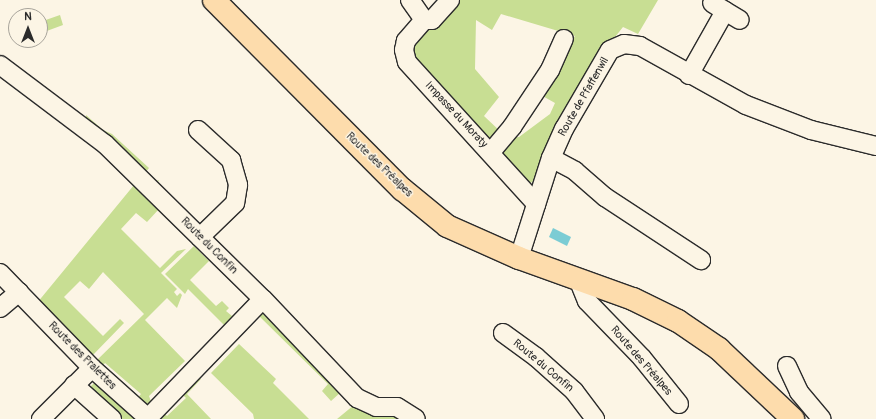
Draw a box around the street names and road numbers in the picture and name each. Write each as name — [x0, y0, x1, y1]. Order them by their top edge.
street label: Route de Pfaffenwil — [556, 55, 612, 139]
street label: Impasse du Moraty — [422, 79, 490, 151]
street label: Route des Préalpes — [343, 130, 415, 200]
street label: Route du Confin — [178, 215, 240, 277]
street label: Route des Pralettes — [45, 319, 119, 393]
street label: Route des Préalpes — [607, 324, 675, 398]
street label: Route du Confin — [510, 337, 576, 395]

